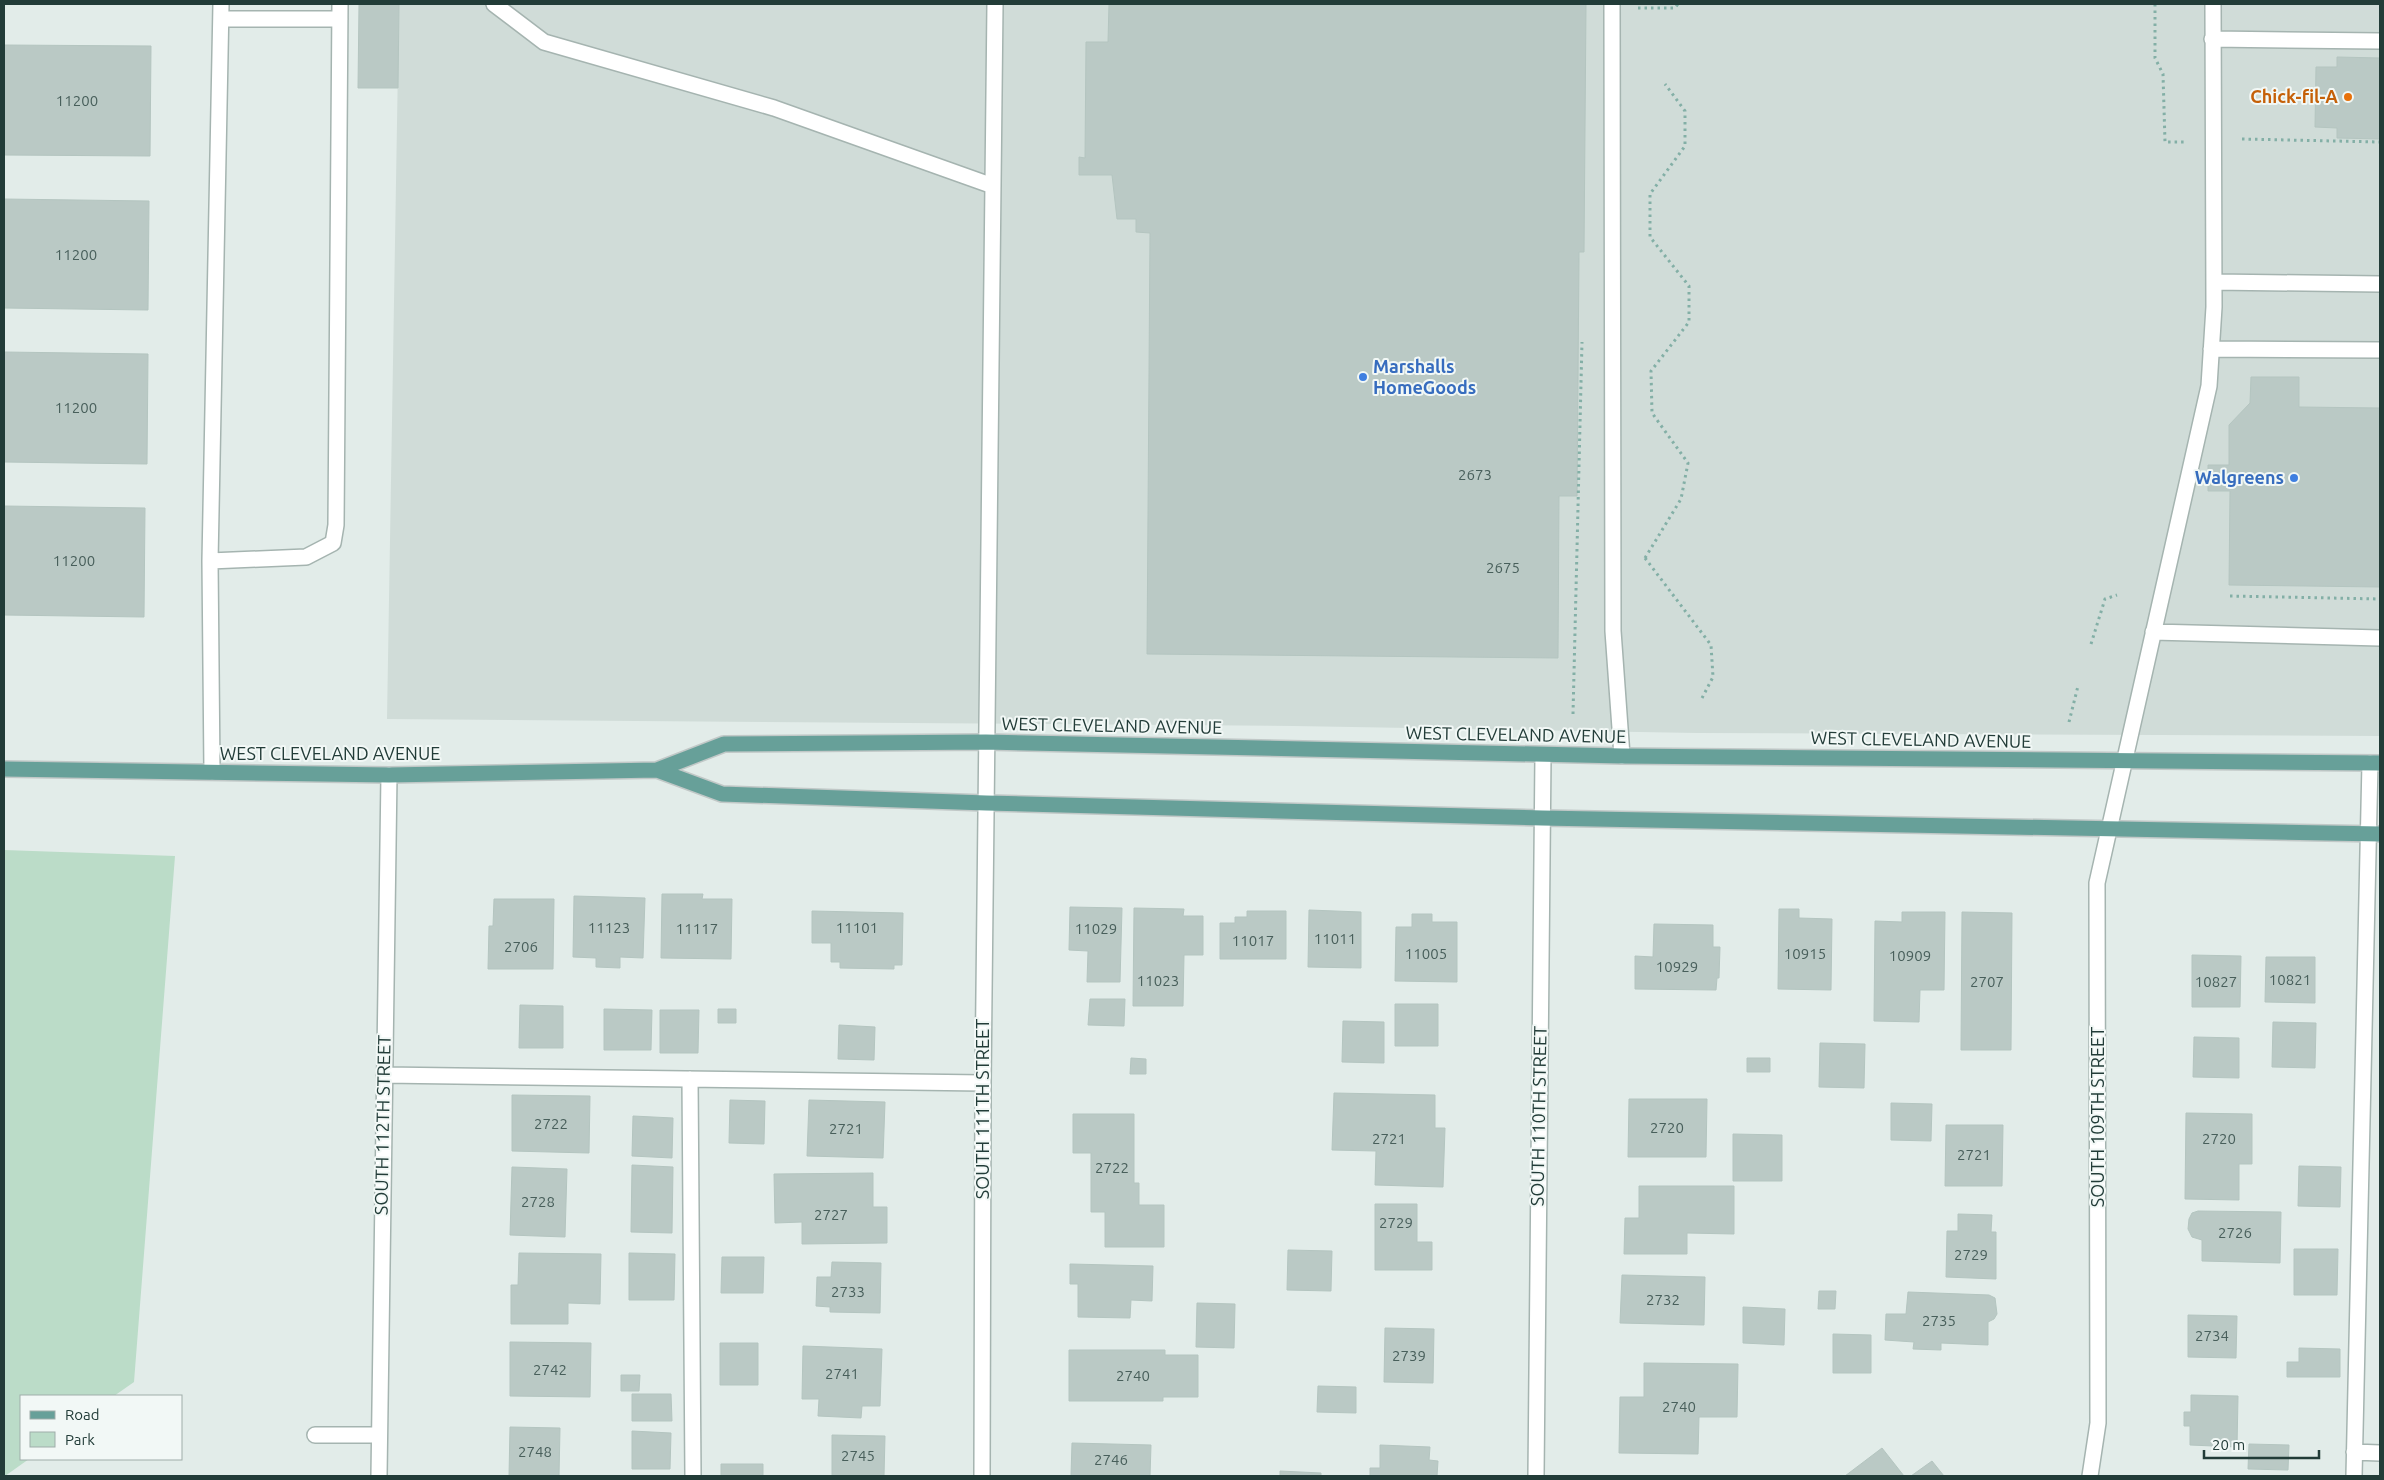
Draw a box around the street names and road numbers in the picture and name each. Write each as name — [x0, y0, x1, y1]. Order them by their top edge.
street label: WEST CLEVELAND AVENUE — [1002, 713, 1223, 737]
street label: WEST CLEVELAND AVENUE — [1406, 722, 1627, 746]
street label: WEST CLEVELAND AVENUE — [1811, 727, 2032, 751]
street label: WEST CLEVELAND AVENUE — [220, 743, 440, 763]
street label: SOUTH 111TH STREET — [972, 1019, 992, 1199]
street label: SOUTH 110TH STREET — [1526, 1026, 1550, 1206]
street label: SOUTH 109TH STREET — [2087, 1027, 2107, 1207]
street label: SOUTH 112TH STREET — [370, 1035, 394, 1215]

